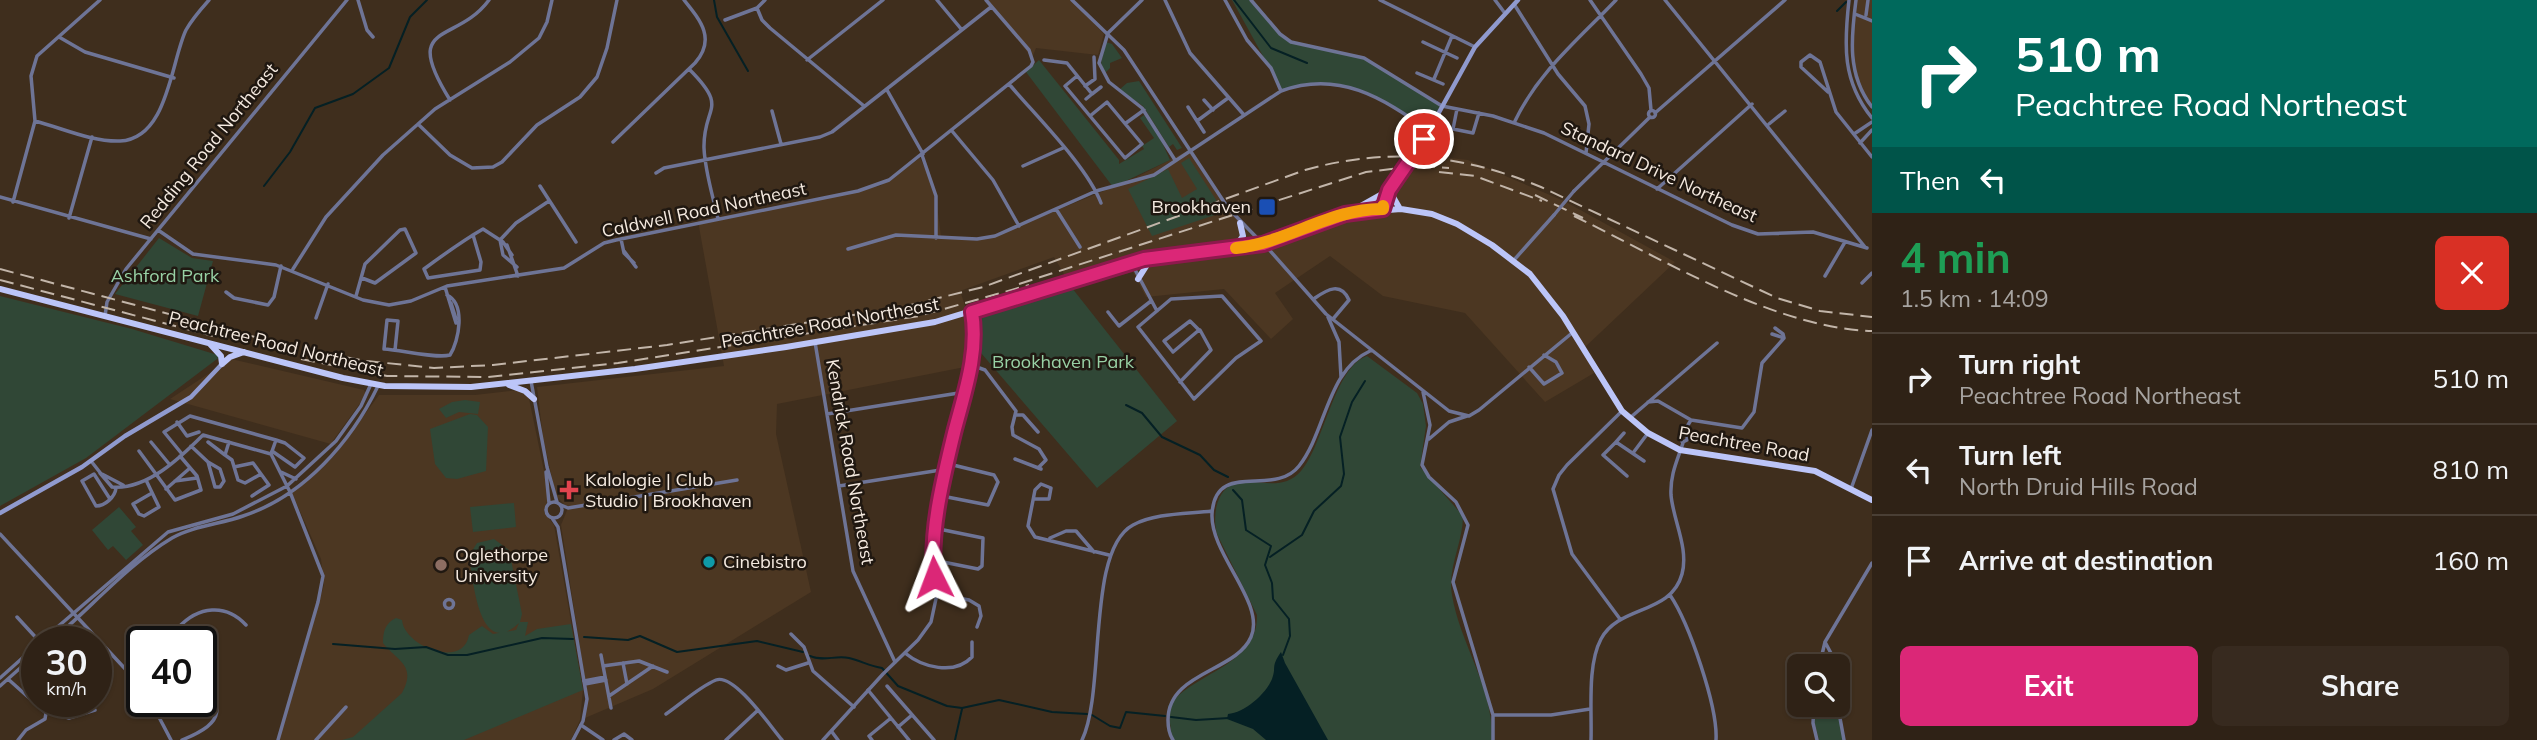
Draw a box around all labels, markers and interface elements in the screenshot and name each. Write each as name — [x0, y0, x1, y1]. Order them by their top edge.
text: 510 m — [2015, 23, 2161, 84]
icon: right — [1900, 28, 1991, 119]
street label: Redding Road Northeast — [135, 58, 282, 233]
text: Peachtree Road Northeast — [2015, 84, 2407, 124]
pin — [1394, 109, 1454, 169]
street label: Standard Drive Northeast — [1557, 116, 1761, 227]
icon: arrive — [1405, 120, 1443, 158]
icon: left — [1974, 161, 2012, 199]
text: Then — [1900, 164, 1960, 197]
street label: Caldwell Road Northeast — [599, 177, 808, 242]
place label: Brookhaven — [1151, 195, 1251, 218]
marker: Brookhaven — [1257, 197, 1277, 217]
text: 4 min — [1900, 231, 2011, 284]
button: close — [2435, 236, 2509, 310]
park label: Ashford Park — [111, 264, 220, 287]
text: 1.5 km · 14:09 — [1900, 284, 2049, 313]
street label: Peachtree Road Northeast — [719, 292, 940, 353]
street label: Peachtree Road Northeast — [166, 306, 386, 381]
text: Turn right — [1959, 348, 2080, 381]
park label: Brookhaven Park — [992, 350, 1135, 373]
street label: Kendrick Road Northeast — [821, 357, 880, 566]
icon: right — [1900, 360, 1938, 398]
text: 510 m — [2433, 362, 2509, 395]
text: Peachtree Road Northeast — [1959, 381, 2241, 410]
street label: Peachtree Road — [1677, 421, 1811, 466]
text: Turn left — [1959, 439, 2061, 472]
icon: left — [1900, 451, 1938, 489]
text: 810 m — [2433, 453, 2509, 486]
place label: Kalologie | Club Studio | Brookhaven — [585, 468, 752, 512]
text: North Druid Hills Road — [1959, 472, 2198, 501]
marker: Kalologie | Club Studio | Brookhaven — [559, 480, 579, 500]
position arrow — [897, 540, 971, 614]
icon: arrive — [1900, 542, 1938, 580]
place label: Oglethorpe University — [455, 543, 548, 587]
text: Arrive at destination — [1959, 544, 2214, 577]
text: 160 m — [2433, 544, 2509, 577]
place label: Cinebistro — [723, 550, 807, 573]
marker: Cinebistro — [701, 554, 717, 570]
marker: Oglethorpe University — [433, 557, 449, 573]
speed limit sign: 40 — [126, 626, 217, 717]
text: 30 — [45, 640, 88, 684]
button: Exit — [1900, 646, 2198, 726]
button: Share — [2212, 646, 2509, 726]
map controls — [1787, 654, 1850, 717]
button: search — [1787, 654, 1850, 717]
text: km/h — [46, 677, 87, 700]

